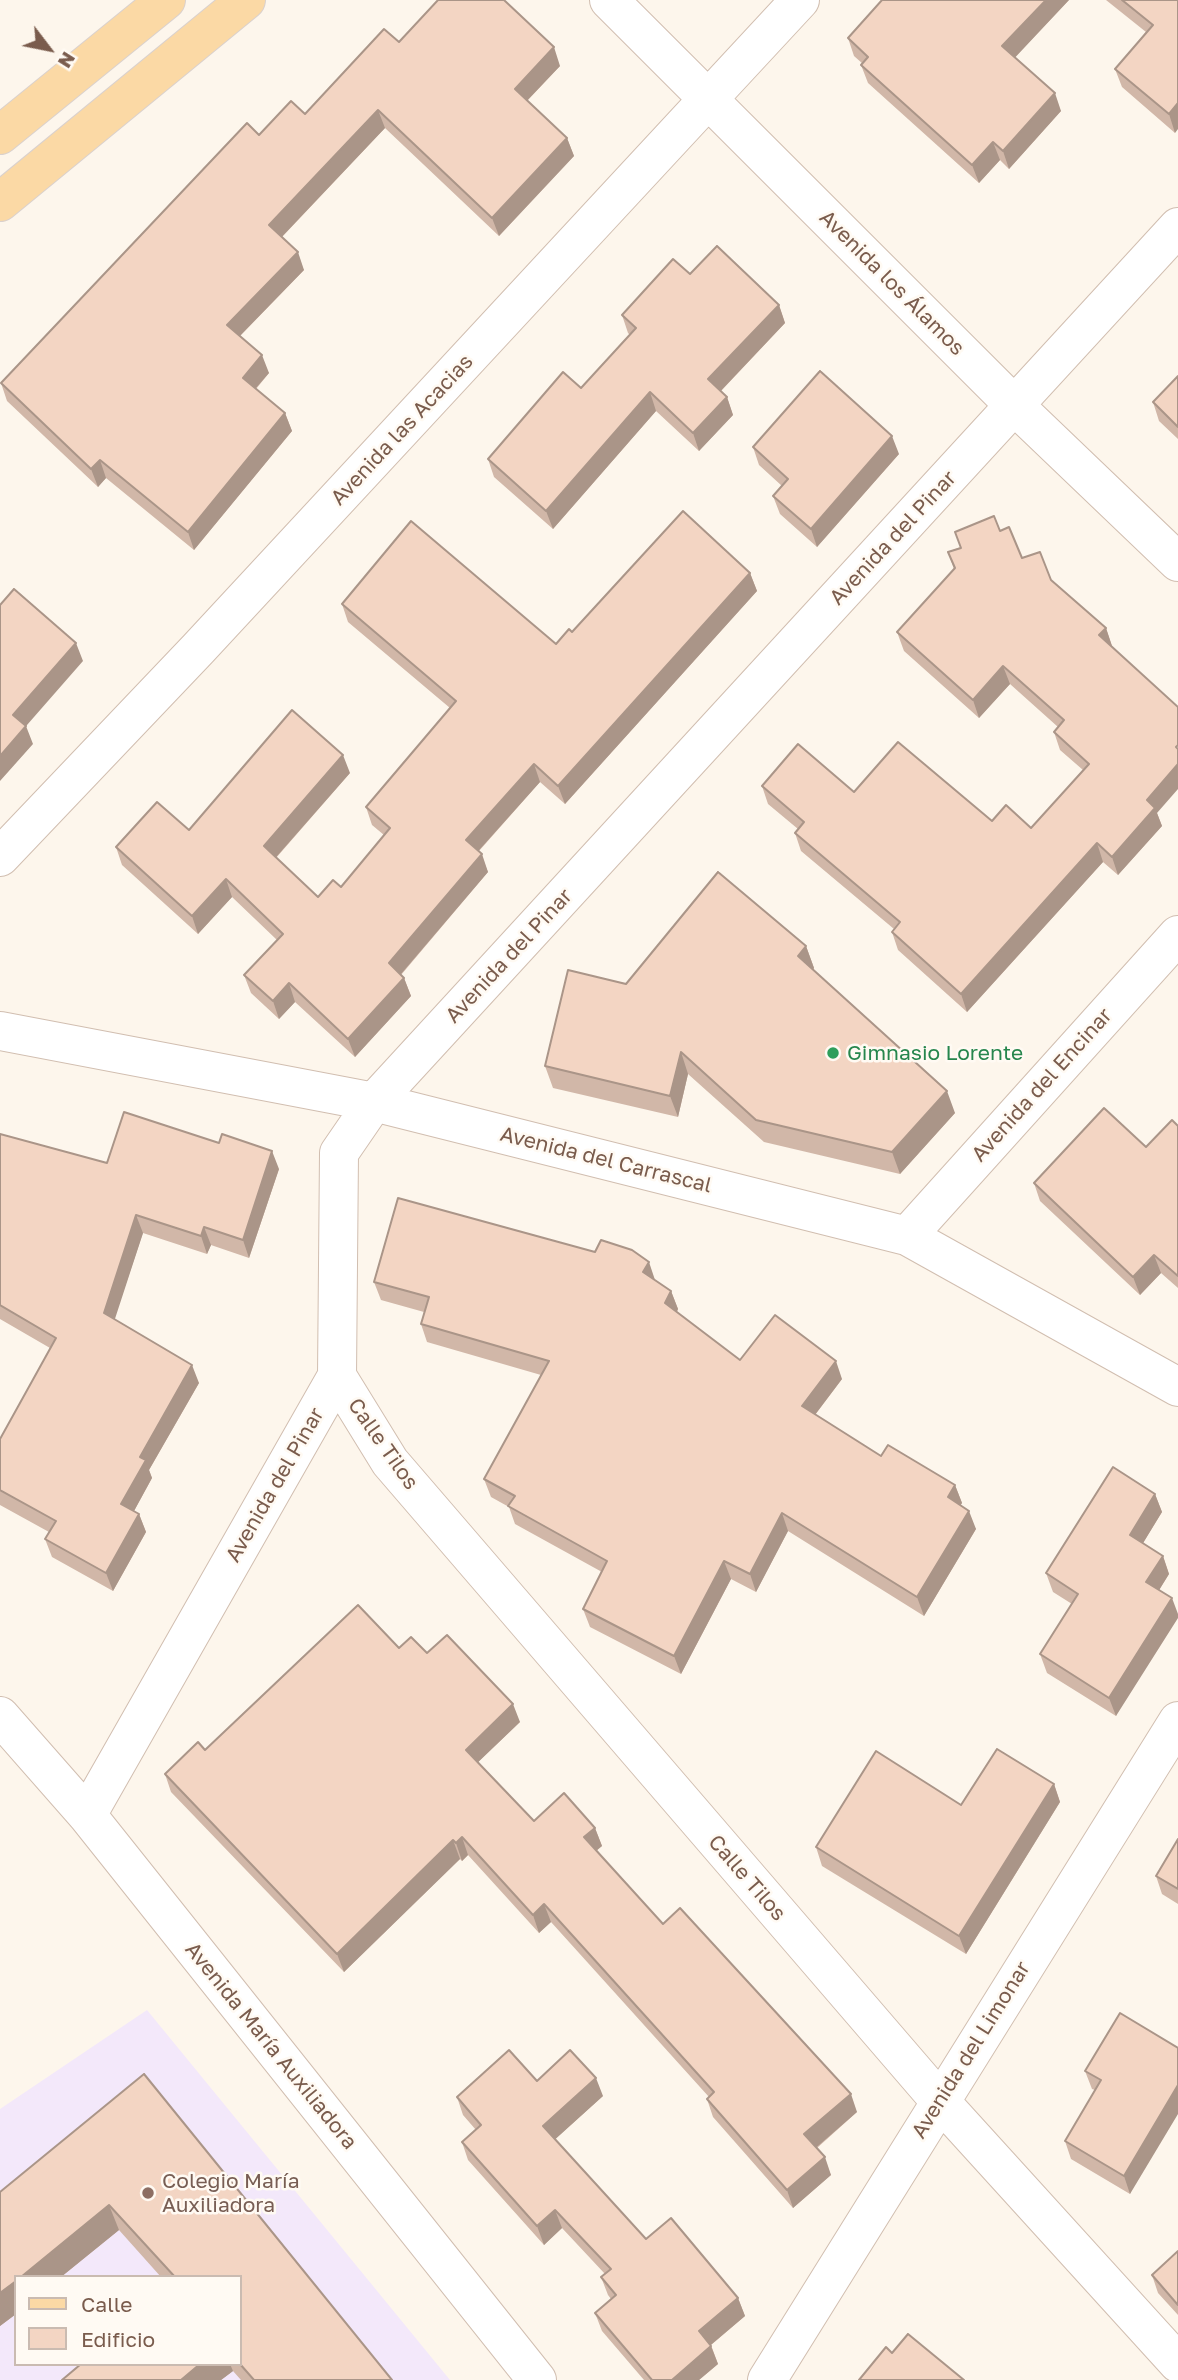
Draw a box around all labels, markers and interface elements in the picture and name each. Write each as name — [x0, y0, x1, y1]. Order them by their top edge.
north arrow — [14, 14, 84, 84]
text: N — [54, 48, 81, 73]
street label: Avenida los Álamos — [814, 205, 970, 361]
street label: Avenida las Acacias — [326, 349, 478, 511]
street label: Avenida del Pinar — [824, 466, 962, 610]
street label: Avenida del Pinar — [440, 884, 578, 1028]
street label: Avenida del Encinar — [966, 1003, 1118, 1167]
place label: Gimnasio Lorente — [847, 1040, 1023, 1066]
marker: Gimnasio Lorente — [825, 1045, 841, 1061]
street label: Avenida del Carrascal — [498, 1121, 714, 1199]
street label: Calle Tilos — [342, 1393, 424, 1495]
street label: Avenida del Pinar — [221, 1403, 329, 1567]
street label: Calle Tilos — [703, 1830, 791, 1926]
street label: Avenida María Auxiliadora — [180, 1937, 362, 2155]
street label: Avenida del Limonar — [906, 1957, 1036, 2143]
place label: Colegio María Auxiliadora — [162, 2168, 300, 2218]
marker: Colegio María Auxiliadora — [140, 2185, 156, 2201]
legend — [14, 2275, 242, 2366]
text: Calle — [81, 2291, 133, 2317]
text: Edificio — [81, 2326, 155, 2352]

